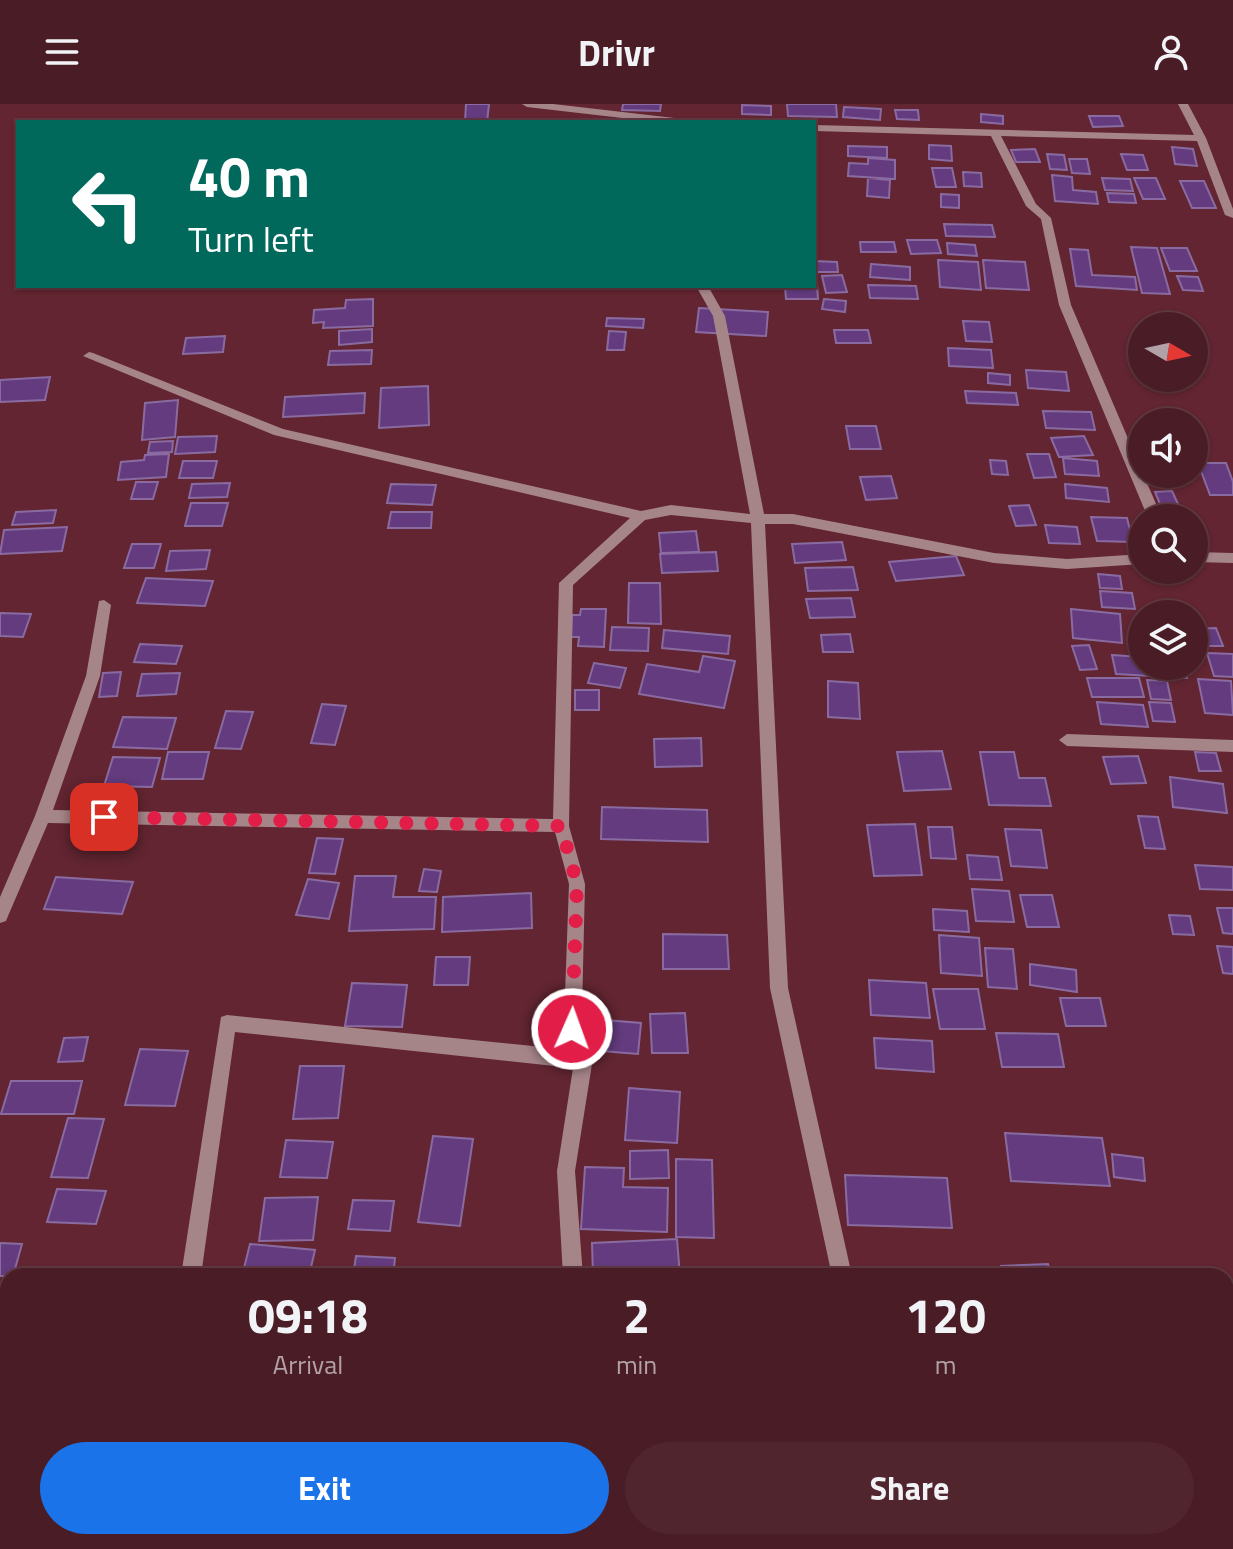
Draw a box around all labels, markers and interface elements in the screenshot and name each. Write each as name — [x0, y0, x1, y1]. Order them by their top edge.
text: Drivr — [578, 25, 655, 80]
icon: menu — [40, 30, 84, 74]
icon: person — [1149, 30, 1193, 74]
text: 40 m — [188, 134, 310, 219]
icon: left — [56, 152, 160, 256]
text: Turn left — [188, 211, 314, 266]
north arrow — [1128, 312, 1208, 392]
map controls — [1128, 312, 1208, 680]
button: sound — [1128, 408, 1208, 488]
button: search — [1128, 504, 1208, 584]
button: layers — [1128, 600, 1208, 680]
pin — [70, 783, 138, 851]
icon: arrive — [82, 795, 126, 839]
position arrow — [530, 987, 614, 1071]
text: 09:18 — [248, 1279, 368, 1352]
text: 2 — [623, 1279, 650, 1352]
text: 120 — [905, 1279, 986, 1352]
text: Arrival — [273, 1345, 343, 1384]
text: min — [616, 1345, 657, 1384]
text: m — [935, 1345, 957, 1384]
button: Exit — [40, 1442, 609, 1534]
button: Share — [625, 1442, 1194, 1534]

